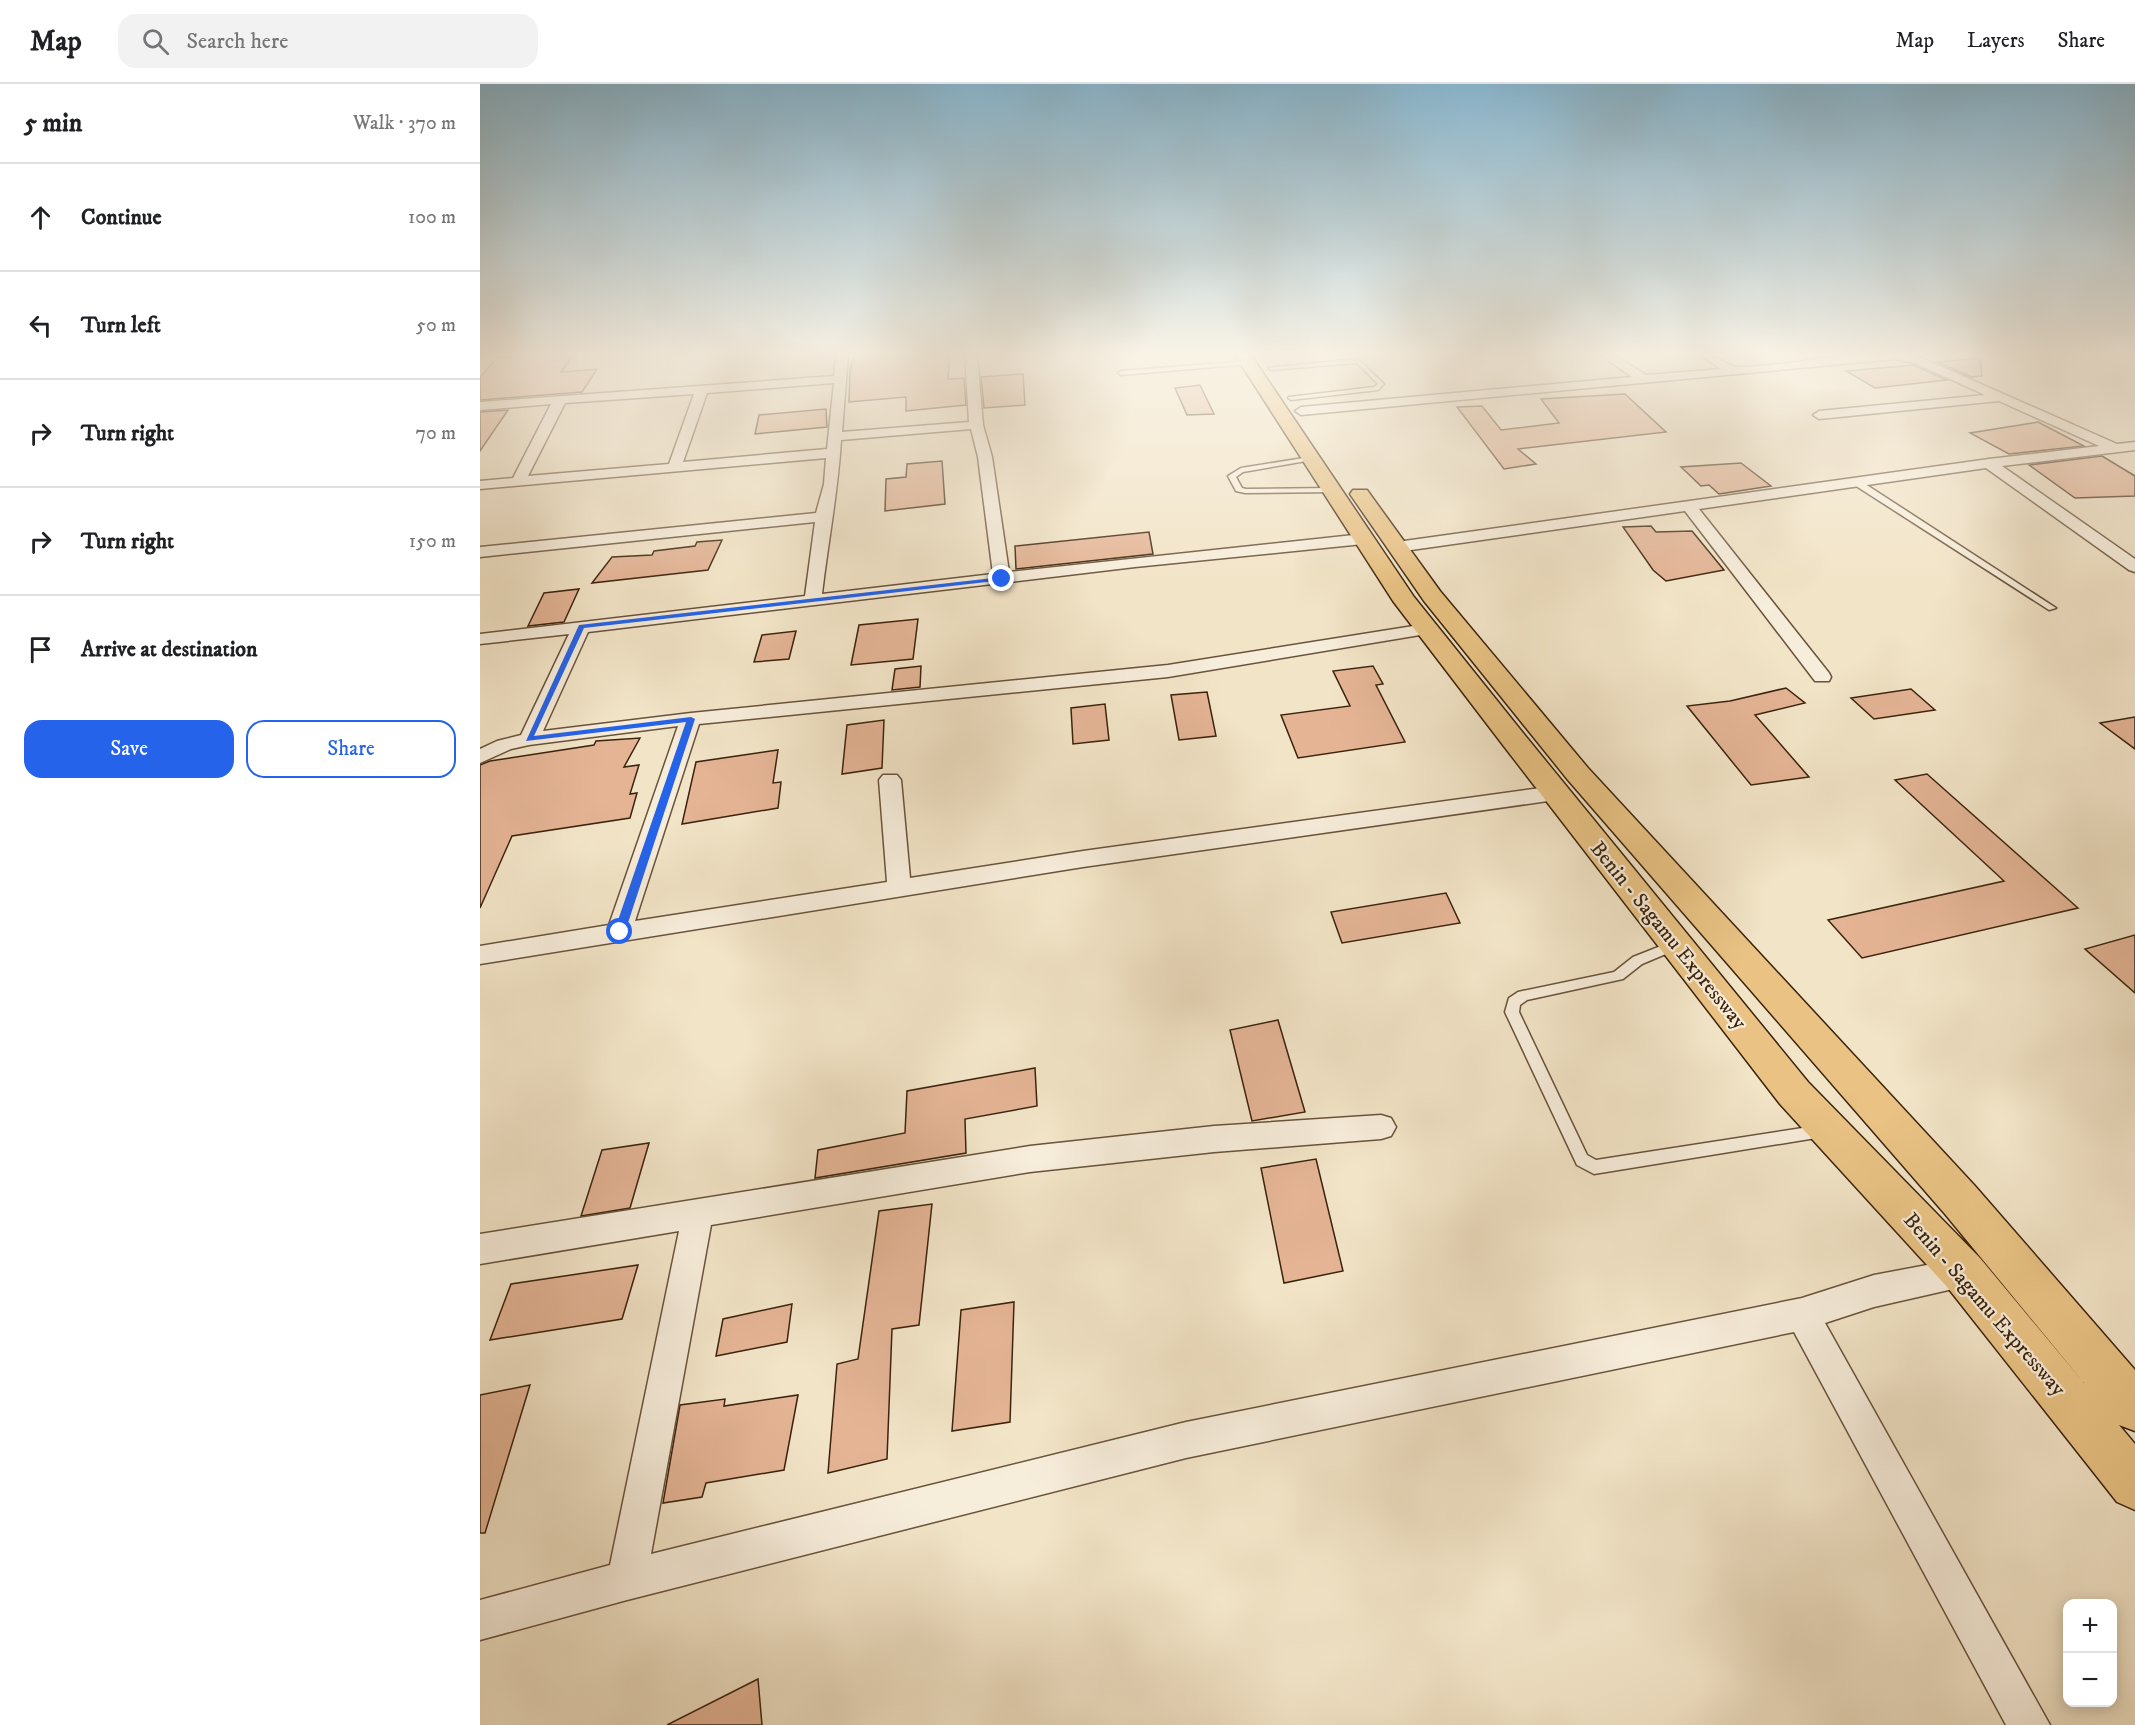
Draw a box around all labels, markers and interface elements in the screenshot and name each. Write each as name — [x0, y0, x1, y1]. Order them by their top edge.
search box — [118, 14, 538, 68]
text: Map — [30, 24, 82, 59]
icon: search — [139, 25, 172, 58]
text: Search here — [187, 28, 288, 55]
text: Map — [1895, 28, 1934, 54]
text: Layers — [1967, 28, 2025, 54]
text: Share — [2058, 28, 2105, 54]
text: 5 min — [24, 107, 82, 140]
text: Walk · 370 m — [353, 111, 456, 136]
icon: ahead — [24, 201, 57, 234]
text: Continue — [81, 204, 162, 231]
text: 100 m — [408, 205, 456, 230]
icon: left — [24, 309, 57, 342]
text: Turn left — [81, 312, 161, 339]
text: 50 m — [416, 313, 456, 338]
icon: right — [24, 417, 57, 450]
text: Turn right — [81, 420, 174, 447]
text: 70 m — [415, 421, 456, 446]
icon: right — [24, 525, 57, 558]
text: Turn right — [81, 528, 174, 555]
text: 150 m — [409, 529, 456, 554]
route end — [988, 565, 1014, 591]
icon: arrive — [24, 633, 57, 666]
text: Arrive at destination — [81, 636, 258, 663]
button: Save — [24, 720, 234, 778]
button: Share — [246, 720, 456, 778]
street label: Benin - Sagamu Expressway — [1584, 836, 1753, 1036]
route start — [606, 918, 632, 944]
street label: Benin - Sagamu Expressway — [1897, 1208, 2072, 1402]
map controls — [2063, 1599, 2117, 1707]
button: + — [2063, 1599, 2117, 1653]
button: − — [2063, 1653, 2117, 1707]

